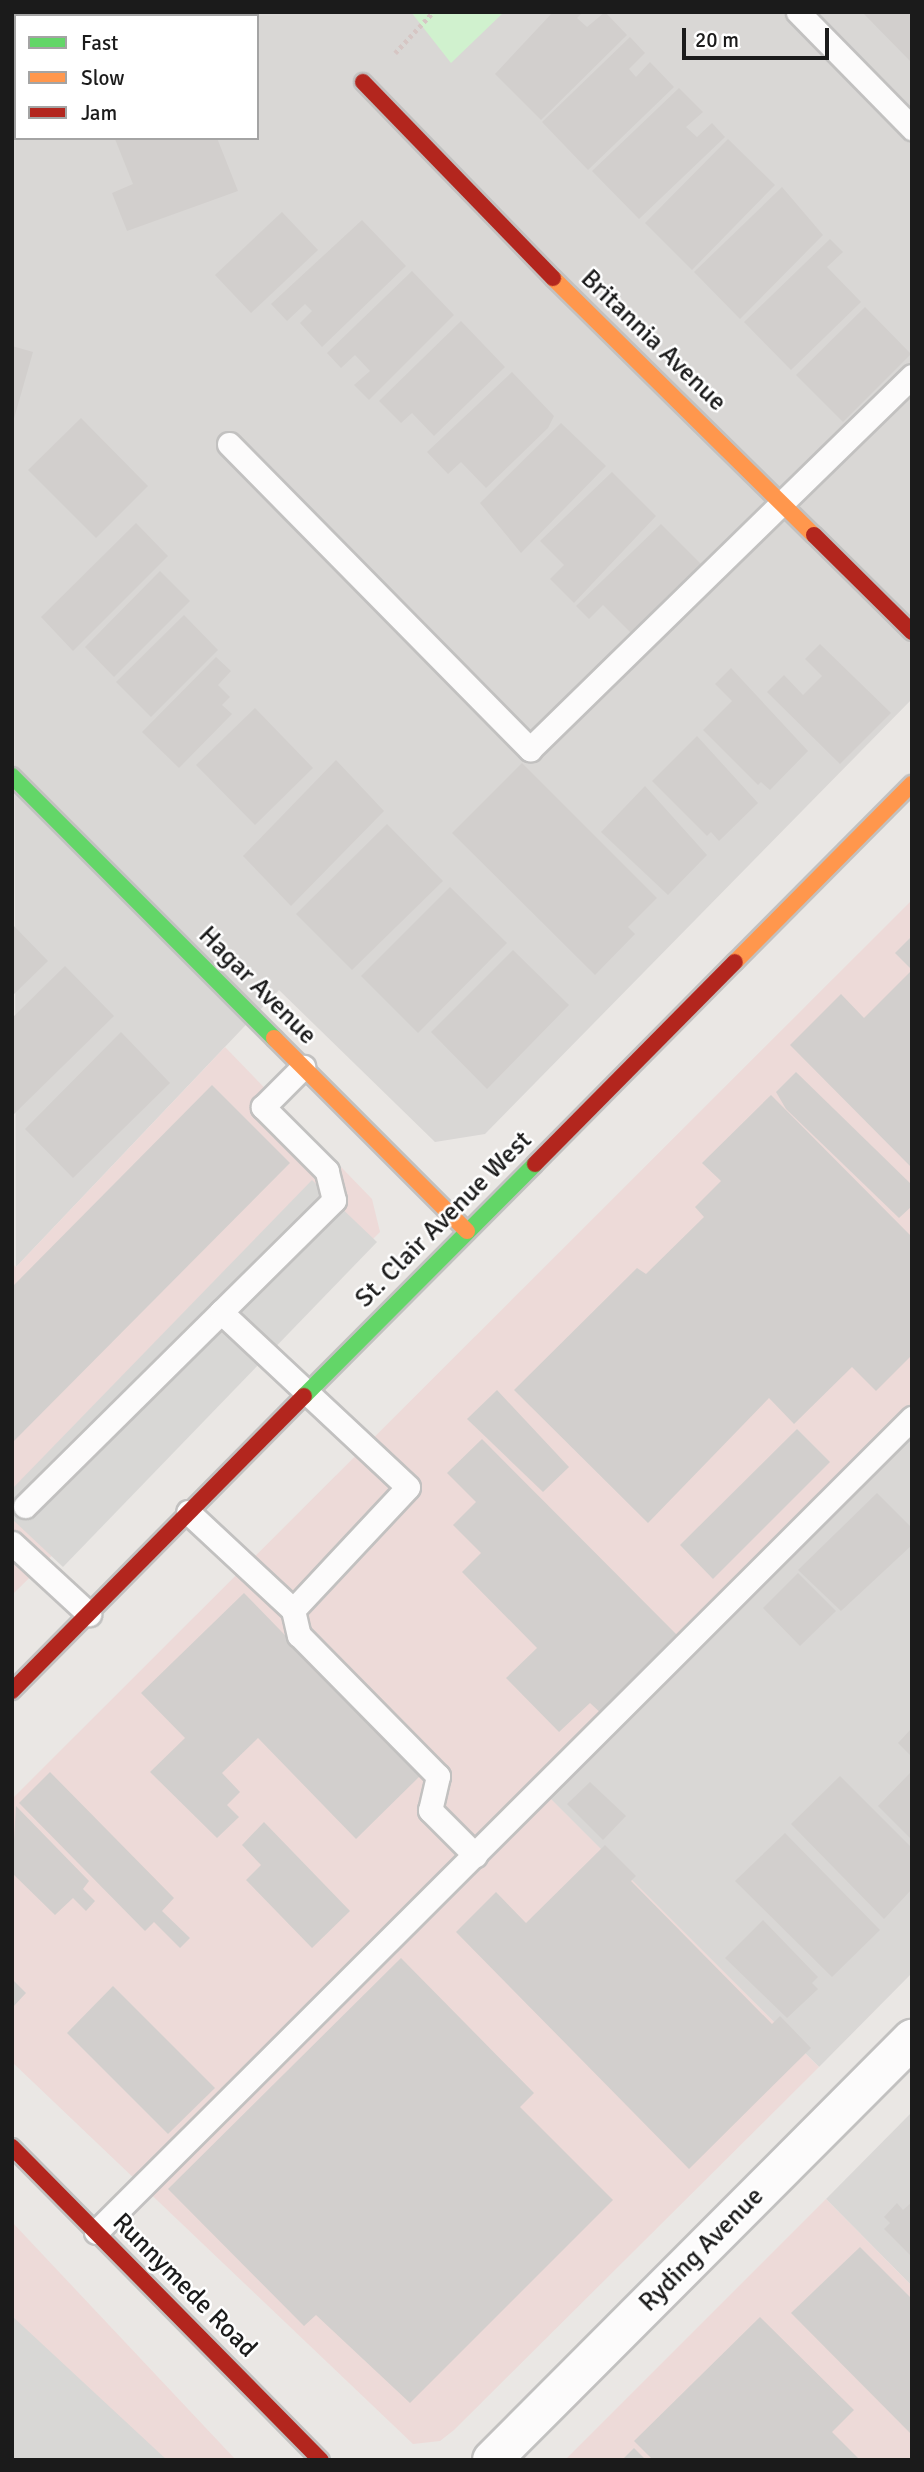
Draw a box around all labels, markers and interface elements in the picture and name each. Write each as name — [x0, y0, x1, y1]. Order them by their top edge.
legend — [14, 14, 259, 140]
scale bar — [686, 14, 833, 58]
text: 20 m — [695, 27, 739, 53]
text: Fast — [81, 30, 118, 56]
text: Slow — [81, 65, 125, 91]
text: Jam — [81, 100, 117, 126]
street label: Britannia Avenue — [574, 264, 732, 418]
street label: Hagar Avenue — [191, 920, 323, 1052]
street label: St. Clair Avenue West — [349, 1125, 539, 1315]
street label: Ryding Avenue — [633, 2181, 771, 2319]
street label: Runnymede Road — [105, 2207, 263, 2365]

